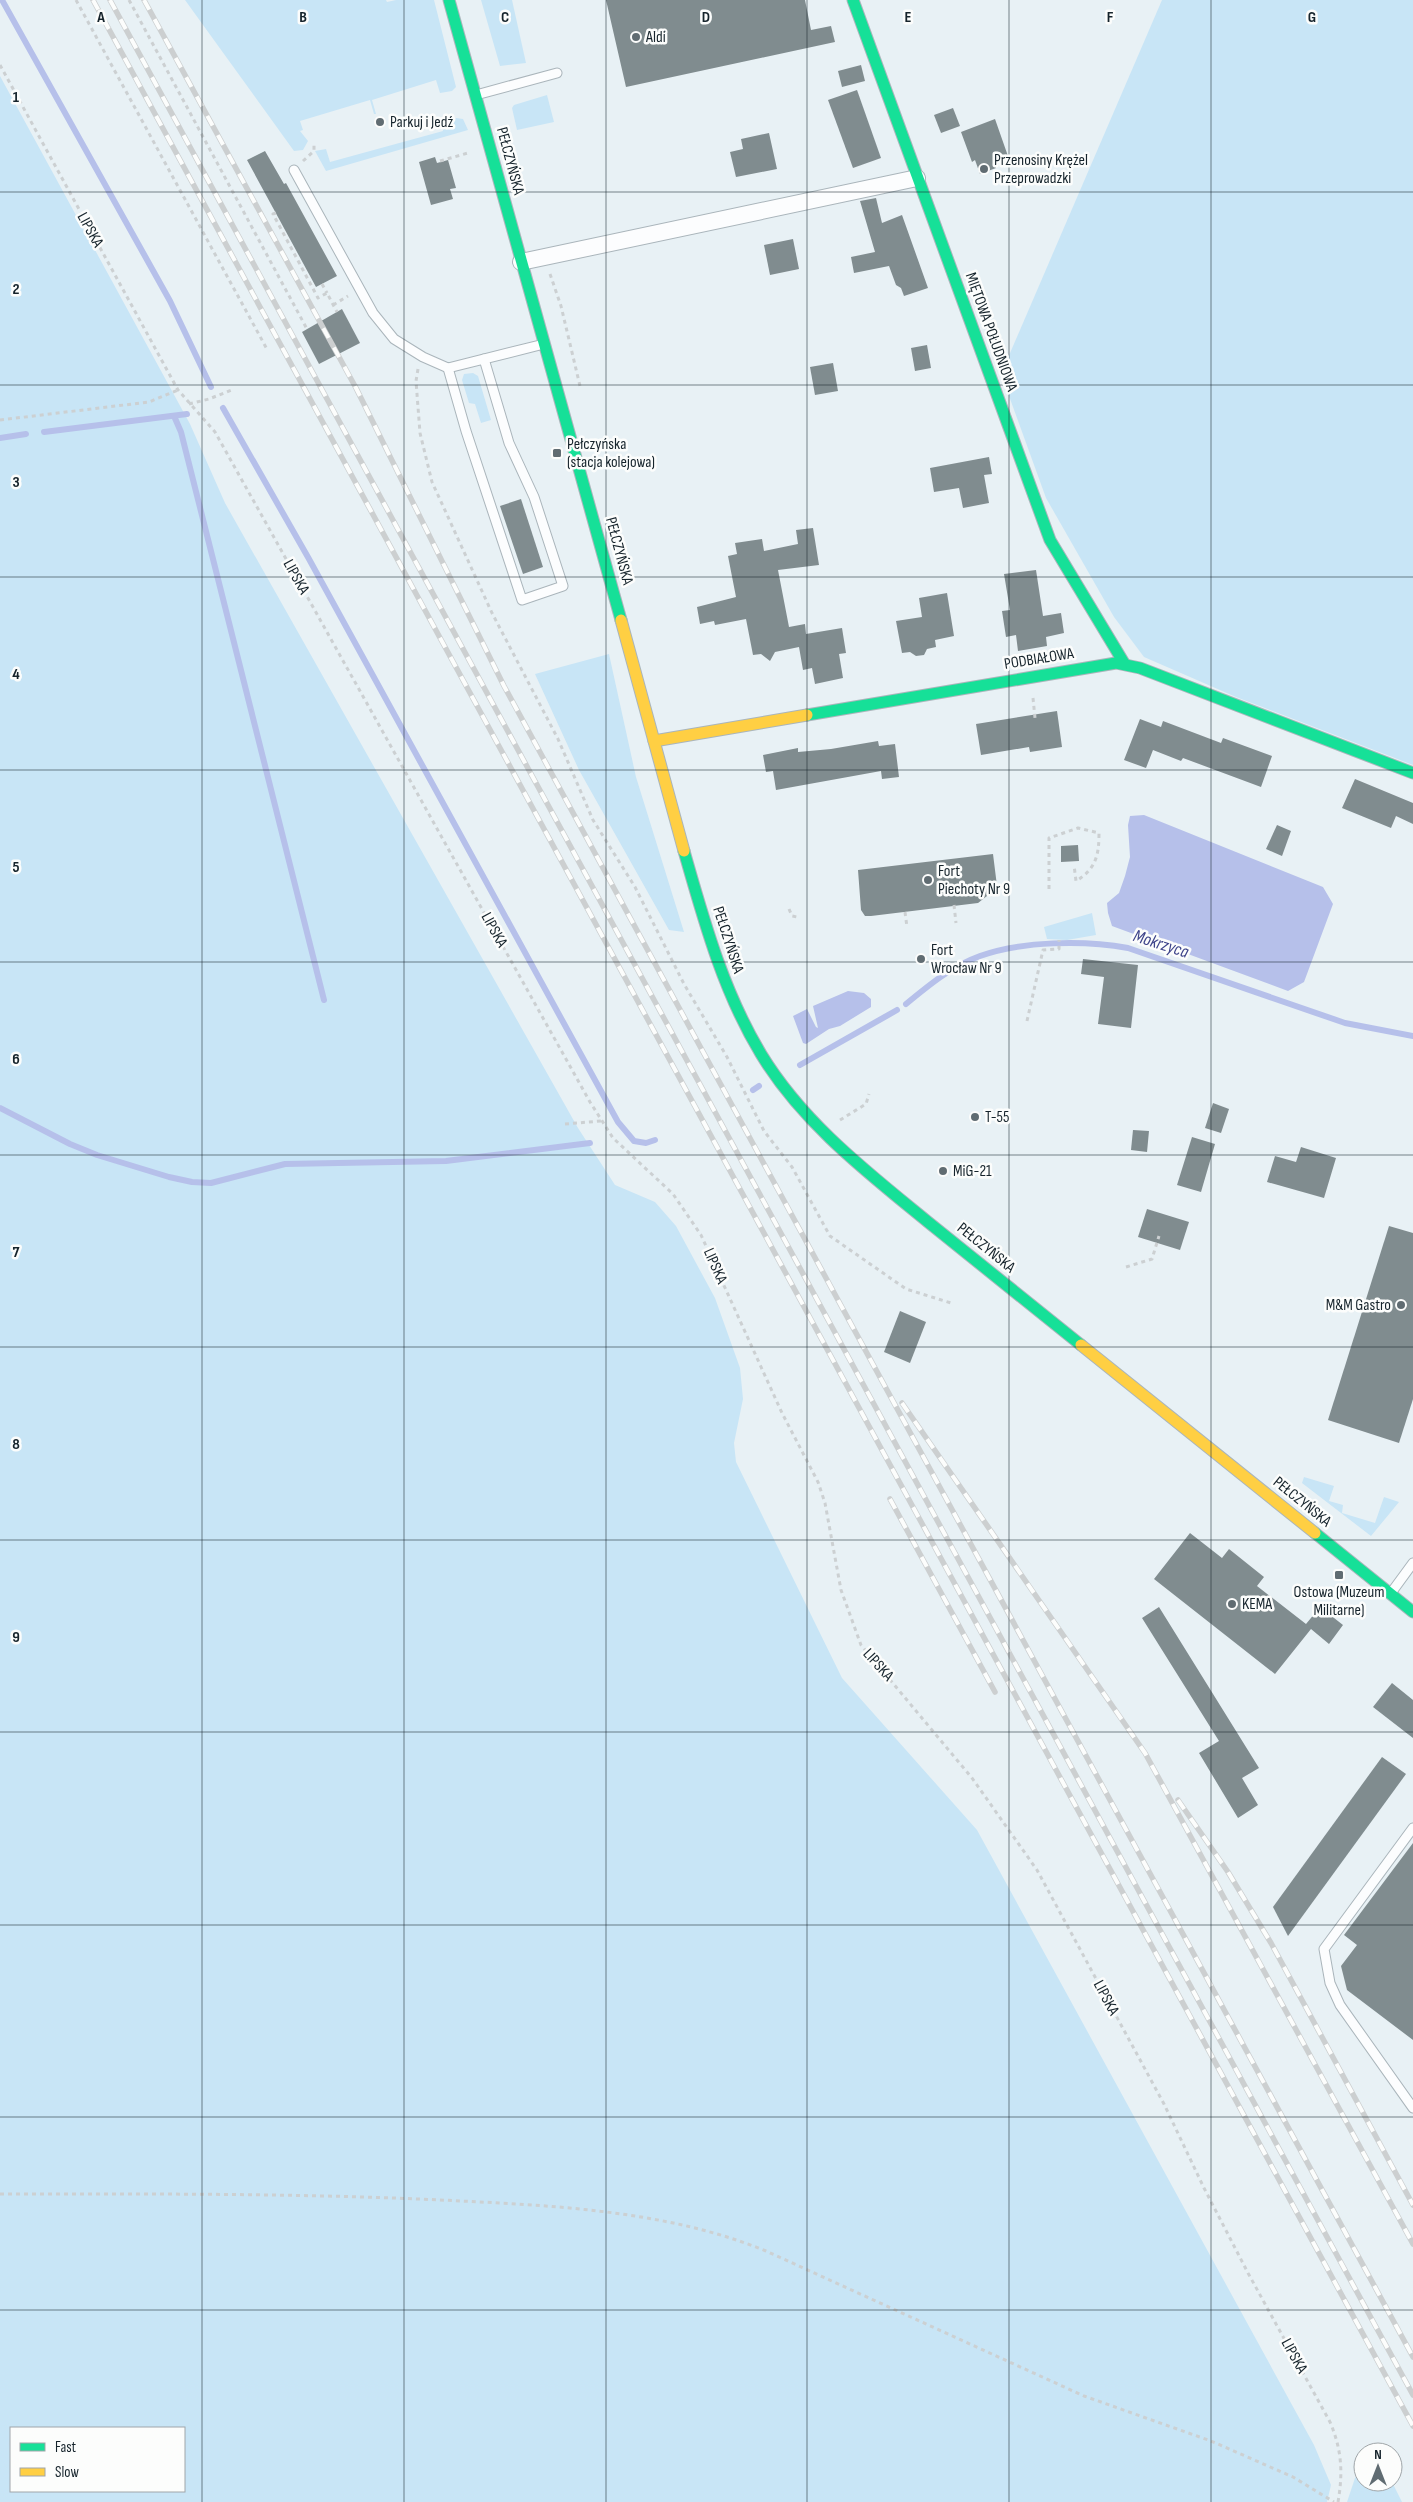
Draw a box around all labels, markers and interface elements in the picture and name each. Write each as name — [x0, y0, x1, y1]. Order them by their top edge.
text: A — [96, 8, 105, 27]
text: B — [299, 8, 307, 27]
text: C — [501, 8, 509, 27]
text: D — [702, 8, 710, 27]
text: E — [905, 8, 912, 27]
text: F — [1107, 8, 1114, 27]
text: G — [1308, 8, 1316, 27]
place label: Aldi — [645, 28, 666, 47]
marker: Aldi — [630, 31, 642, 43]
text: 1 — [13, 88, 20, 107]
place label: Parkuj i Jedź — [390, 113, 453, 132]
marker: Parkuj i Jedź — [374, 116, 386, 128]
street label: PEŁCZYŃSKA — [492, 125, 528, 197]
place label: Przenosiny Krężel Przeprowadzki — [994, 151, 1088, 188]
marker: Przenosiny Krężel Przeprowadzki — [978, 163, 990, 175]
street label: LIPSKA — [73, 209, 107, 251]
street label: MIĘTOWA POŁUDNIOWA — [961, 270, 1021, 394]
text: 2 — [12, 280, 20, 299]
place label: Pełczyńska (stacja kolejowa) — [567, 435, 655, 472]
marker: Pełczyńska (stacja kolejowa) — [551, 447, 563, 459]
text: 3 — [12, 473, 20, 492]
street label: PEŁCZYŃSKA — [601, 515, 637, 587]
street label: LIPSKA — [279, 556, 313, 598]
street label: PODBIAŁOWA — [1003, 644, 1075, 674]
text: 4 — [12, 665, 20, 684]
text: 5 — [12, 858, 20, 877]
place label: Fort Piechoty Nr 9 — [938, 862, 1010, 899]
marker: Fort Piechoty Nr 9 — [922, 874, 934, 886]
street label: PEŁCZYŃSKA — [708, 904, 748, 976]
street label: LIPSKA — [477, 909, 511, 951]
water label: Mokrzyca — [1131, 925, 1192, 963]
place label: Fort Wrocław Nr 9 — [931, 941, 1002, 978]
marker: Fort Wrocław Nr 9 — [915, 953, 927, 965]
text: 6 — [12, 1050, 20, 1069]
place label: T-55 — [985, 1108, 1009, 1127]
marker: T-55 — [969, 1111, 981, 1123]
place label: MiG-21 — [953, 1162, 992, 1181]
marker: MiG-21 — [937, 1165, 949, 1177]
street label: PEŁCZYŃSKA — [953, 1219, 1019, 1277]
text: 7 — [13, 1243, 20, 1262]
street label: LIPSKA — [699, 1245, 731, 1287]
place label: M&M Gastro — [1326, 1296, 1391, 1315]
marker: M&M Gastro — [1395, 1299, 1407, 1311]
text: 8 — [12, 1435, 20, 1454]
street label: PEŁCZYŃSKA — [1269, 1473, 1335, 1531]
marker: Ostowa (Muzeum Militarne) — [1333, 1569, 1345, 1581]
place label: Ostowa (Muzeum Militarne) — [1294, 1583, 1385, 1620]
place label: KEMA — [1242, 1595, 1272, 1614]
marker: KEMA — [1226, 1598, 1238, 1610]
text: 9 — [12, 1628, 20, 1647]
street label: LIPSKA — [859, 1645, 898, 1685]
street label: LIPSKA — [1089, 1977, 1123, 2019]
street label: LIPSKA — [1277, 2335, 1311, 2377]
legend — [10, 2427, 185, 2492]
text: Fast — [55, 2438, 77, 2457]
north arrow — [1353, 2442, 1403, 2492]
text: N — [1374, 2446, 1382, 2463]
text: Slow — [55, 2463, 79, 2482]

